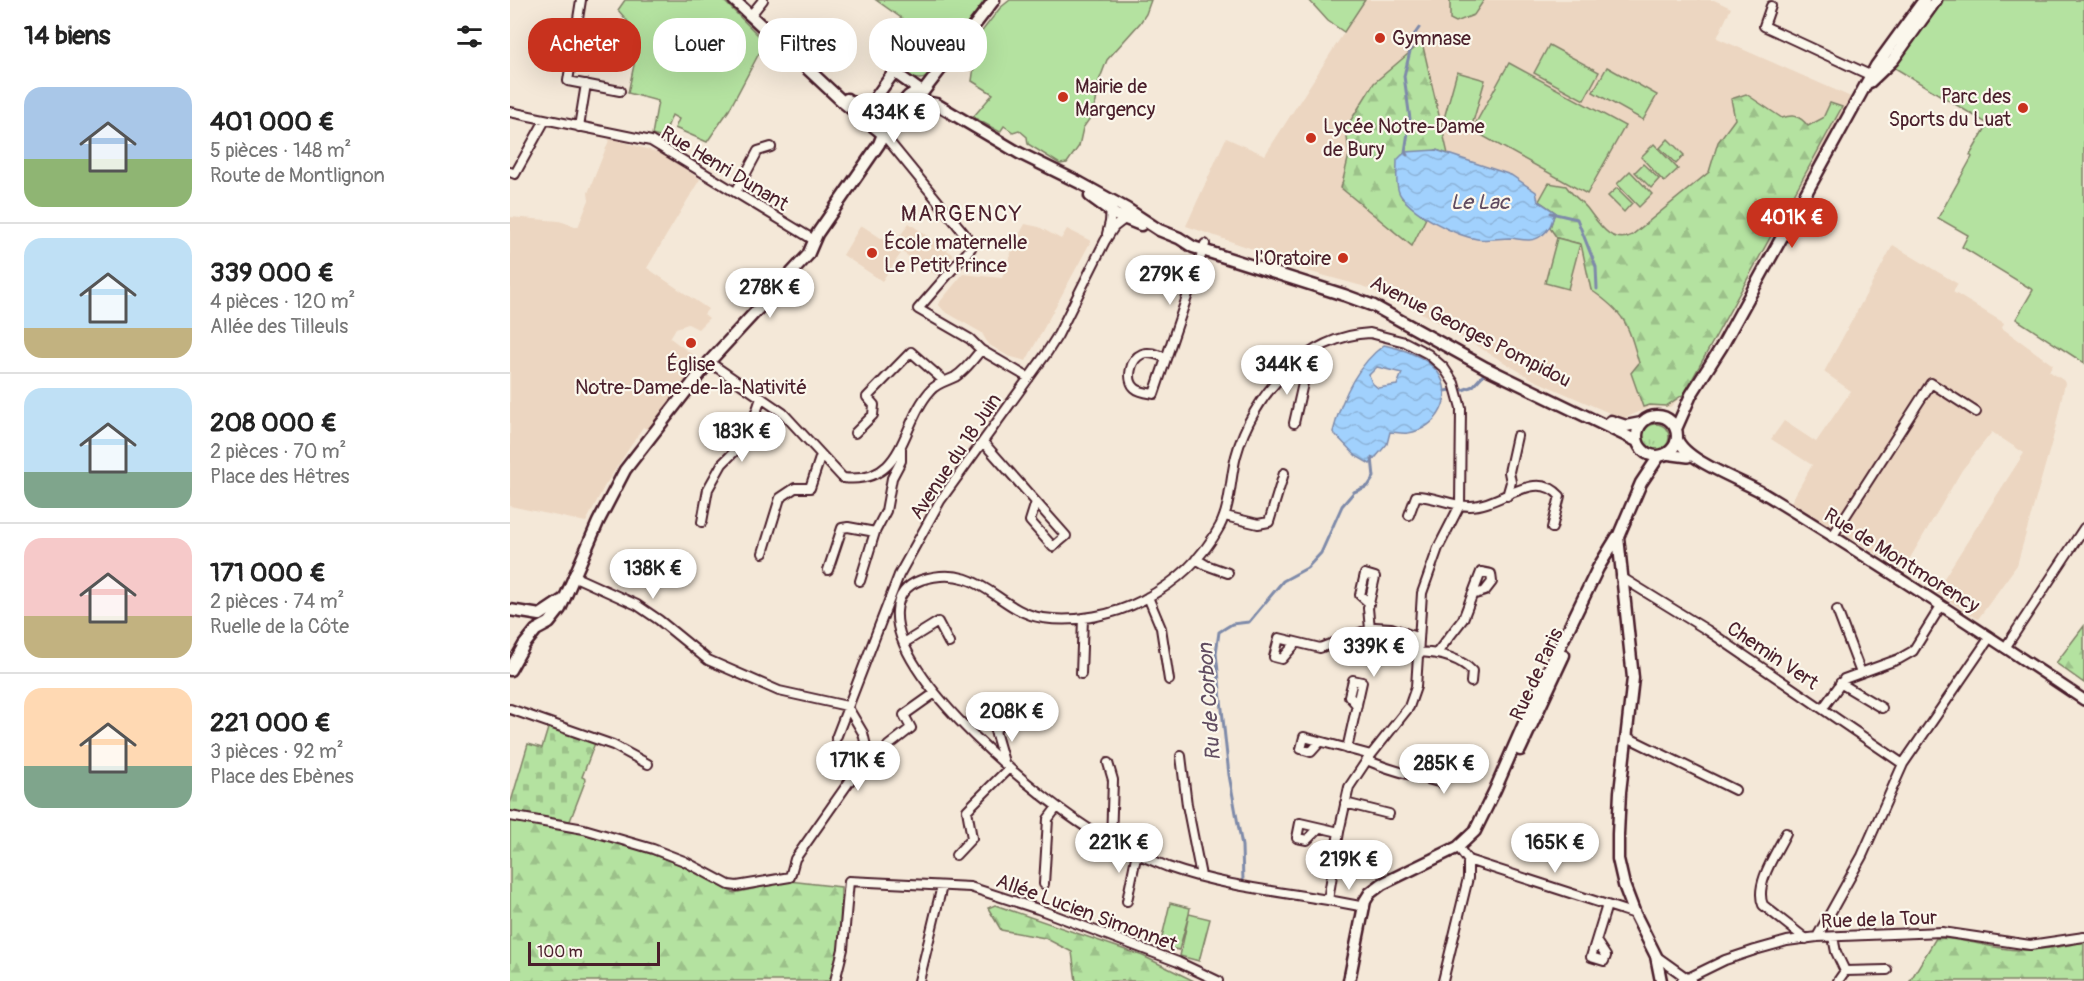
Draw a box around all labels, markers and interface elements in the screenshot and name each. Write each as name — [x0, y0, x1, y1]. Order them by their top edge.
chip: Acheter — [528, 18, 641, 72]
chip: Louer — [653, 18, 746, 72]
chip: Filtres — [758, 18, 857, 72]
chip: Nouveau — [869, 18, 987, 72]
text: 14 biens — [24, 20, 110, 52]
icon: filters — [453, 20, 486, 53]
place label: Gymnase — [1392, 26, 1471, 51]
marker: Gymnase — [1373, 31, 1387, 45]
place label: Mairie de Margency — [1075, 74, 1156, 122]
place label: Parc des Sports du Luat — [1888, 84, 2012, 132]
marker: Mairie de Margency — [1056, 90, 1070, 104]
pin: 434K € — [845, 93, 943, 144]
text: 434K € — [862, 100, 926, 125]
marker: Parc des Sports du Luat — [2016, 101, 2030, 115]
text: 401 000 € — [210, 106, 335, 138]
icon: home — [72, 111, 144, 183]
place label: Lycée Notre-Dame de Bury — [1323, 114, 1485, 162]
street label: Rue Henri Dunant — [656, 120, 794, 217]
marker: Lycée Notre-Dame de Bury — [1304, 131, 1318, 145]
text: 5 pièces · 148 m² — [210, 138, 351, 163]
text: Route de Montlignon — [210, 163, 385, 188]
water label: Le Lac — [1450, 189, 1511, 216]
pin: 401K € — [1743, 198, 1841, 249]
district label: MARGENCY — [901, 200, 1023, 228]
text: 401K € — [1761, 205, 1823, 230]
place label: École maternelle Le Petit Prince — [884, 230, 1027, 278]
marker: École maternelle Le Petit Prince — [865, 246, 879, 260]
place label: l'Oratoire — [1255, 246, 1331, 271]
marker: l'Oratoire — [1336, 251, 1350, 265]
pin: 279K € — [1121, 255, 1219, 306]
text: 339 000 € — [210, 257, 334, 289]
icon: home — [72, 262, 144, 334]
text: 279K € — [1139, 262, 1201, 287]
pin: 278K € — [721, 268, 819, 319]
street label: Avenue Georges Pompidou — [1366, 270, 1575, 393]
text: 278K € — [739, 275, 801, 300]
text: 4 pièces · 120 m² — [210, 289, 355, 314]
text: Allée des Tilleuls — [210, 314, 348, 339]
marker: Église Notre-Dame-de-la-Nativité — [684, 336, 698, 350]
pin: 344K € — [1238, 345, 1336, 396]
place label: Église Notre-Dame-de-la-Nativité — [575, 352, 807, 400]
text: 344K € — [1255, 352, 1319, 377]
street label: Avenue du 18 Juin — [904, 389, 1007, 524]
text: 208 000 € — [210, 407, 337, 439]
icon: home — [72, 412, 144, 484]
pin: 183K € — [693, 412, 791, 463]
text: 183K € — [713, 419, 771, 444]
text: 2 pièces · 70 m² — [210, 439, 346, 464]
text: Place des Hêtres — [210, 464, 350, 489]
street label: Rue de Montmorency — [1819, 502, 1985, 619]
pin: 138K € — [604, 549, 702, 600]
text: 138K € — [624, 556, 682, 581]
text: 171 000 € — [210, 557, 326, 589]
icon: home — [72, 562, 144, 634]
text: 2 pièces · 74 m² — [210, 589, 344, 614]
text: Ruelle de la Côte — [210, 614, 349, 639]
street label: Chemin Vert — [1722, 616, 1824, 696]
street label: Rue de Paris — [1504, 624, 1569, 724]
pin: 339K € — [1325, 627, 1423, 678]
text: 339K € — [1343, 634, 1405, 659]
water label: Ru de Corbon — [1192, 641, 1227, 762]
pin: 208K € — [963, 692, 1061, 743]
text: 208K € — [980, 699, 1044, 724]
text: 221 000 € — [210, 707, 331, 739]
icon: home — [72, 712, 144, 784]
text: 3 pièces · 92 m² — [210, 739, 344, 764]
pin: 171K € — [809, 741, 907, 792]
pin: 285K € — [1395, 744, 1493, 795]
text: 171K € — [830, 748, 886, 773]
text: 285K € — [1413, 751, 1475, 776]
text: Place des Ebènes — [210, 764, 354, 789]
pin: 221K € — [1070, 823, 1168, 874]
pin: 165K € — [1506, 823, 1604, 874]
text: 221K € — [1089, 830, 1149, 855]
text: 165K € — [1525, 830, 1585, 855]
pin: 219K € — [1300, 840, 1398, 891]
text: 219K € — [1320, 847, 1378, 872]
street label: Allée Lucien Simonnet — [993, 868, 1182, 957]
street label: Rue de la Tour — [1820, 905, 1938, 934]
scale bar — [528, 939, 660, 966]
text: 100 m — [537, 942, 583, 962]

